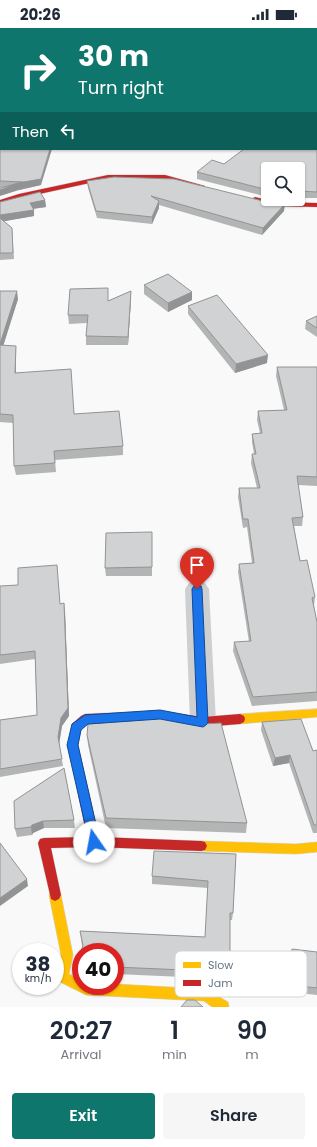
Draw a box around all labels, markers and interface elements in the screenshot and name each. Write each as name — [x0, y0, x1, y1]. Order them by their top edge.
text: 20:26 — [20, 4, 61, 25]
text: 30 m — [78, 37, 149, 76]
icon: right — [12, 44, 64, 96]
text: Turn right — [78, 75, 164, 100]
icon: left — [57, 120, 79, 142]
text: Then — [12, 121, 49, 142]
map controls — [261, 162, 305, 206]
button: search — [261, 162, 305, 206]
pin — [180, 548, 214, 589]
icon: arrive — [186, 554, 208, 576]
position arrow — [73, 821, 115, 863]
speed limit sign: 40 — [72, 943, 124, 995]
text: 38 — [25, 950, 51, 978]
legend — [175, 951, 307, 997]
text: Slow — [208, 957, 233, 973]
text: km/h — [25, 971, 51, 986]
text: Jam — [208, 975, 233, 991]
text: 20:27 — [50, 1014, 112, 1047]
text: 1 — [170, 1014, 179, 1047]
text: 90 — [237, 1014, 267, 1047]
text: Arrival — [61, 1045, 101, 1064]
text: min — [162, 1045, 187, 1064]
text: m — [245, 1045, 259, 1064]
button: Exit — [12, 1093, 155, 1139]
button: Share — [163, 1093, 305, 1139]

